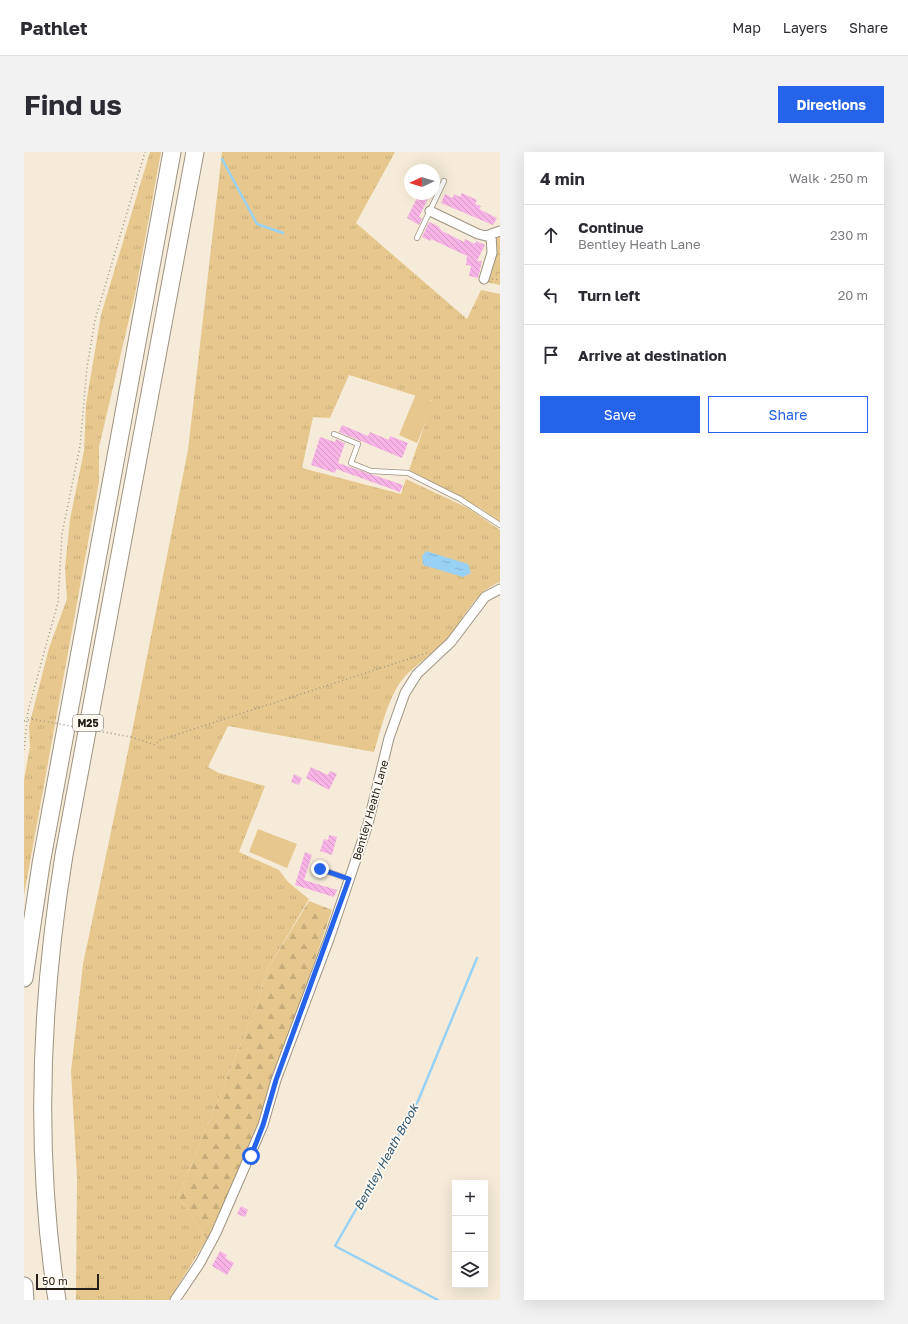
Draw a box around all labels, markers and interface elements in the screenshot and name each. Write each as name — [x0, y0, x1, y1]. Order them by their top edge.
text: Pathlet — [20, 16, 88, 39]
text: Map — [732, 19, 761, 36]
text: Layers — [783, 19, 827, 36]
text: Share — [849, 19, 888, 36]
button: Directions — [778, 86, 884, 123]
text: Find us — [24, 88, 122, 121]
north arrow — [404, 164, 440, 200]
text: 4 min — [540, 168, 585, 189]
text: Walk · 250 m — [789, 170, 868, 186]
text: Continue — [578, 218, 644, 236]
icon: ahead — [540, 224, 562, 246]
text: 230 m — [830, 227, 868, 243]
text: Bentley Heath Lane — [578, 236, 701, 252]
icon: left — [540, 284, 562, 306]
text: Turn left — [578, 286, 640, 304]
text: 20 m — [838, 287, 868, 303]
icon: arrive — [540, 344, 562, 366]
text: Arrive at destination — [578, 346, 727, 364]
button: Save — [540, 396, 700, 433]
button: Share — [708, 396, 868, 433]
road number: M25 — [73, 715, 103, 731]
street label: Bentley Heath Lane — [349, 758, 391, 862]
route end — [311, 860, 329, 878]
water label: Bentley Heath Brook — [351, 1100, 422, 1213]
route start — [242, 1147, 260, 1165]
map controls — [452, 1180, 488, 1288]
button: + — [452, 1180, 488, 1216]
button: − — [452, 1216, 488, 1252]
button: layers — [452, 1252, 488, 1288]
scale bar — [36, 1272, 99, 1291]
text: 50 m — [42, 1274, 68, 1287]

